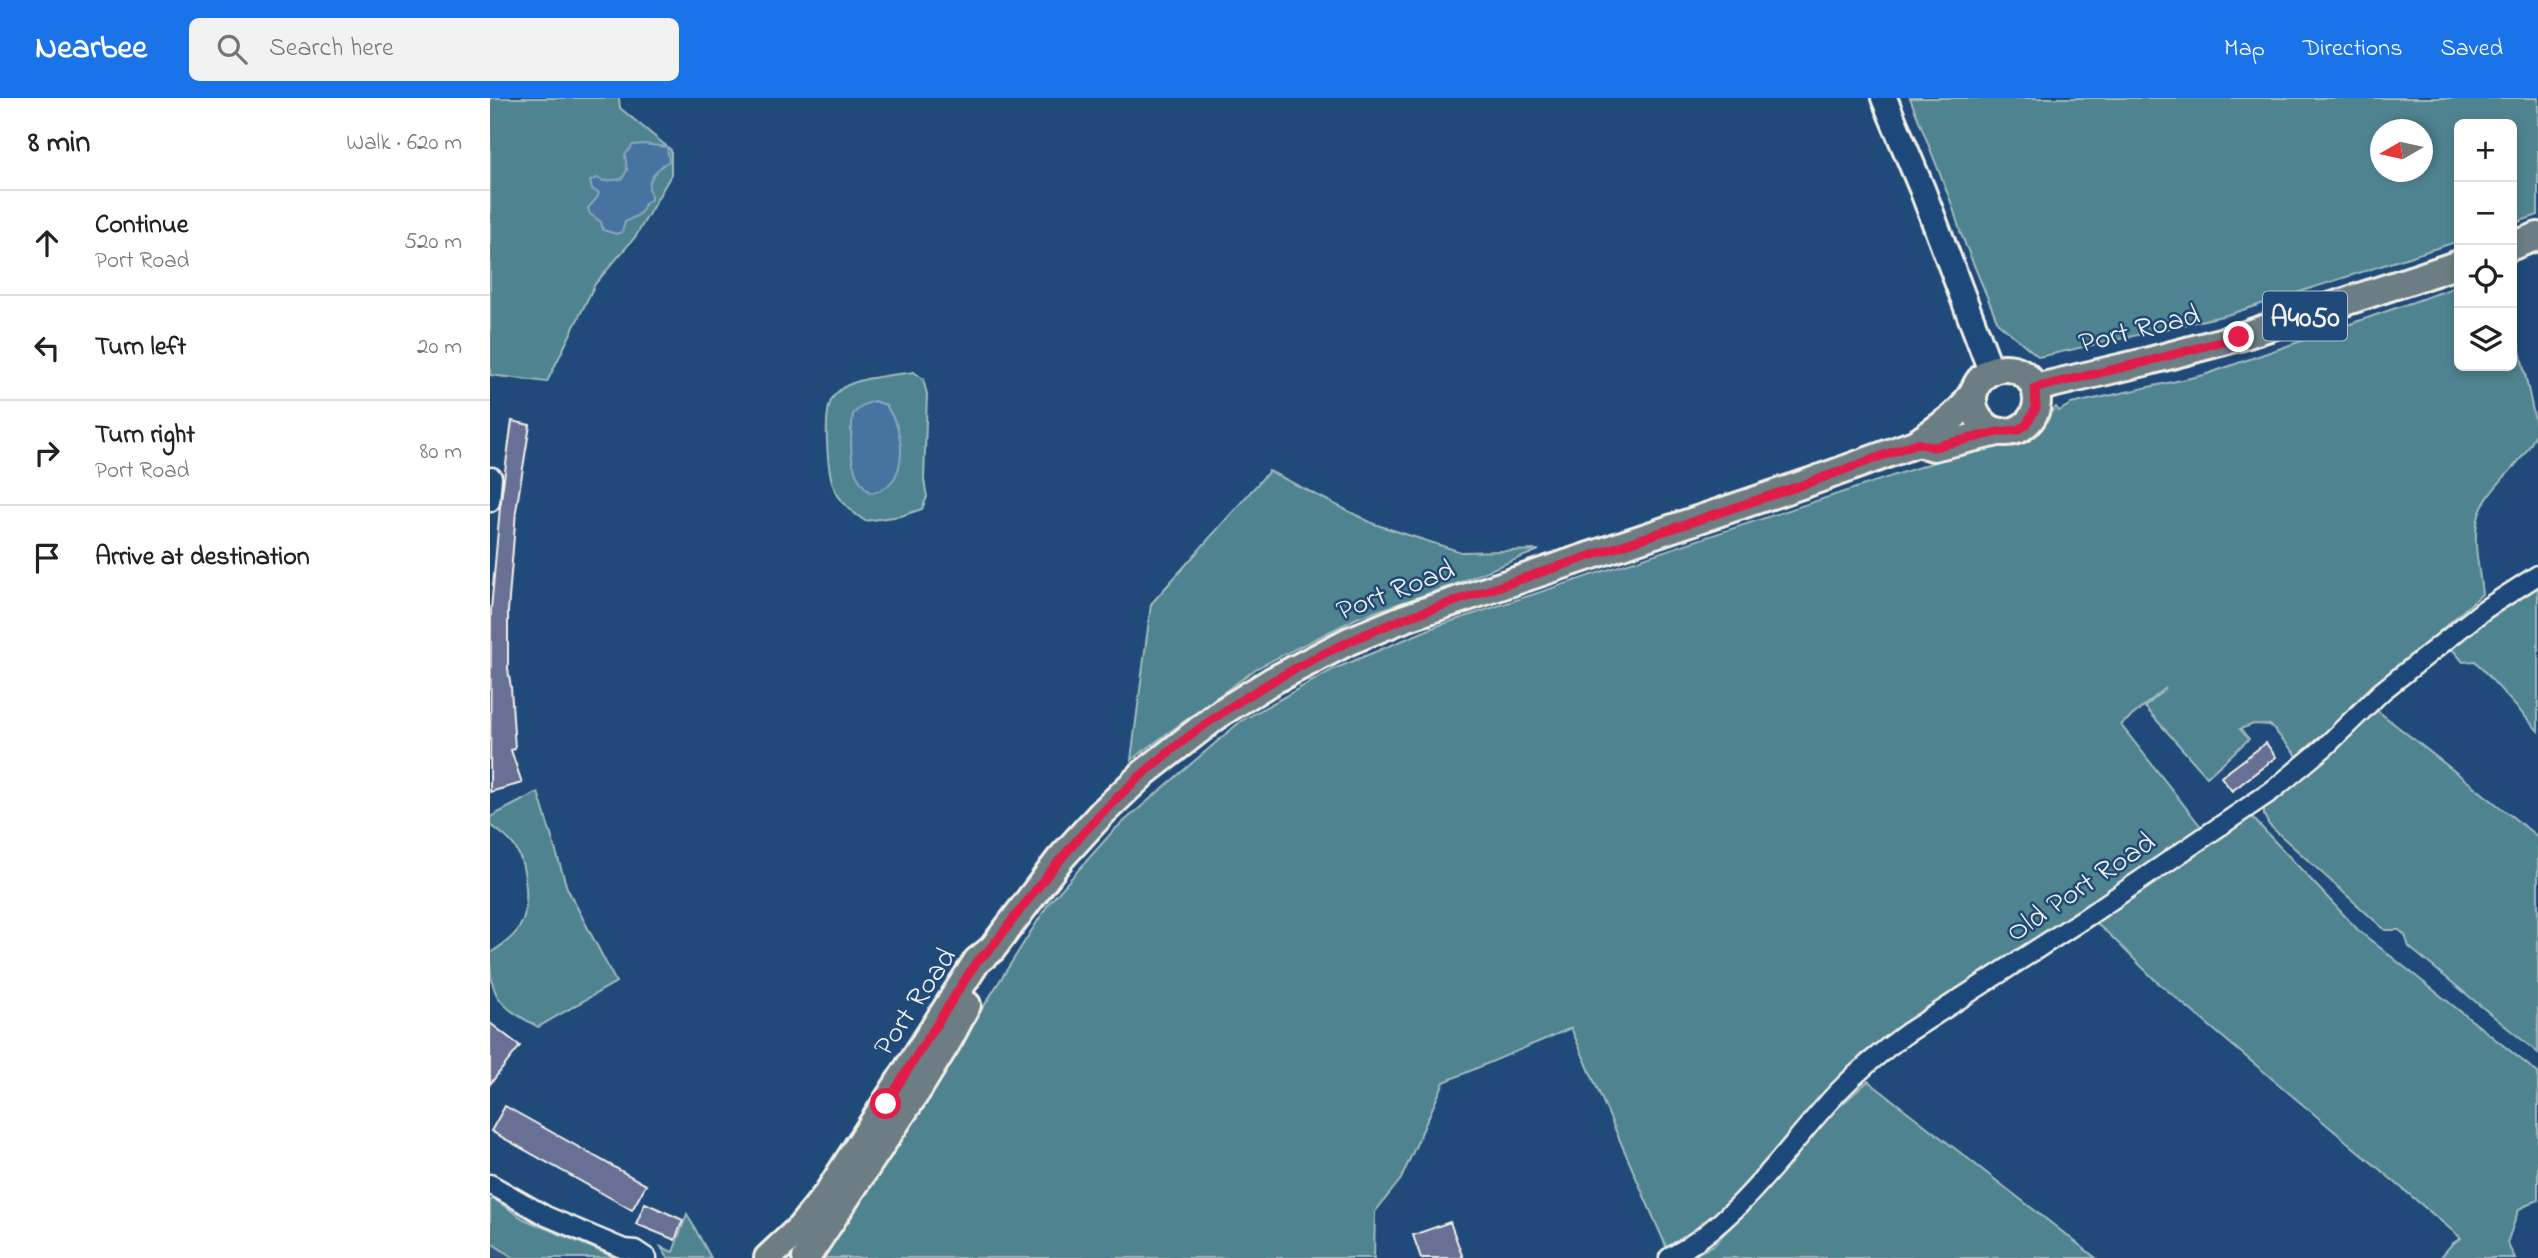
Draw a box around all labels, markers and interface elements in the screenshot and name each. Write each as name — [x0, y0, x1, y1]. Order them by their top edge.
search box — [189, 18, 679, 81]
text: Nearbee — [35, 25, 147, 73]
icon: search — [213, 30, 251, 68]
text: Search here — [269, 30, 394, 68]
text: Map — [2224, 32, 2265, 67]
text: Directions — [2303, 32, 2402, 67]
text: Saved — [2440, 32, 2503, 67]
north arrow — [2370, 119, 2433, 182]
map controls — [2454, 119, 2517, 371]
button: + — [2454, 119, 2517, 182]
text: 8 min — [28, 122, 90, 166]
text: Walk · 620 m — [346, 127, 462, 160]
button: − — [2454, 182, 2517, 245]
text: Continue — [95, 207, 188, 245]
icon: ahead — [28, 224, 66, 262]
text: 520 m — [404, 226, 462, 259]
text: Port Road — [95, 245, 190, 278]
button: locate — [2454, 245, 2517, 308]
road number: A4050 — [2263, 292, 2347, 340]
street label: Port Road — [2075, 295, 2205, 367]
button: layers — [2454, 308, 2517, 371]
route end — [2223, 321, 2254, 352]
icon: left — [28, 329, 66, 367]
text: Turn left — [95, 329, 186, 367]
text: 20 m — [417, 331, 462, 364]
text: Turn right — [95, 417, 195, 455]
icon: right — [28, 434, 66, 472]
text: 80 m — [420, 436, 462, 469]
text: Port Road — [95, 455, 190, 488]
icon: arrive — [28, 539, 66, 577]
text: Arrive at destination — [95, 539, 310, 577]
street label: Port Road — [1331, 549, 1462, 634]
street label: Old Port Road — [1998, 822, 2166, 955]
street label: Port Road — [864, 939, 969, 1066]
route start — [870, 1088, 901, 1119]

